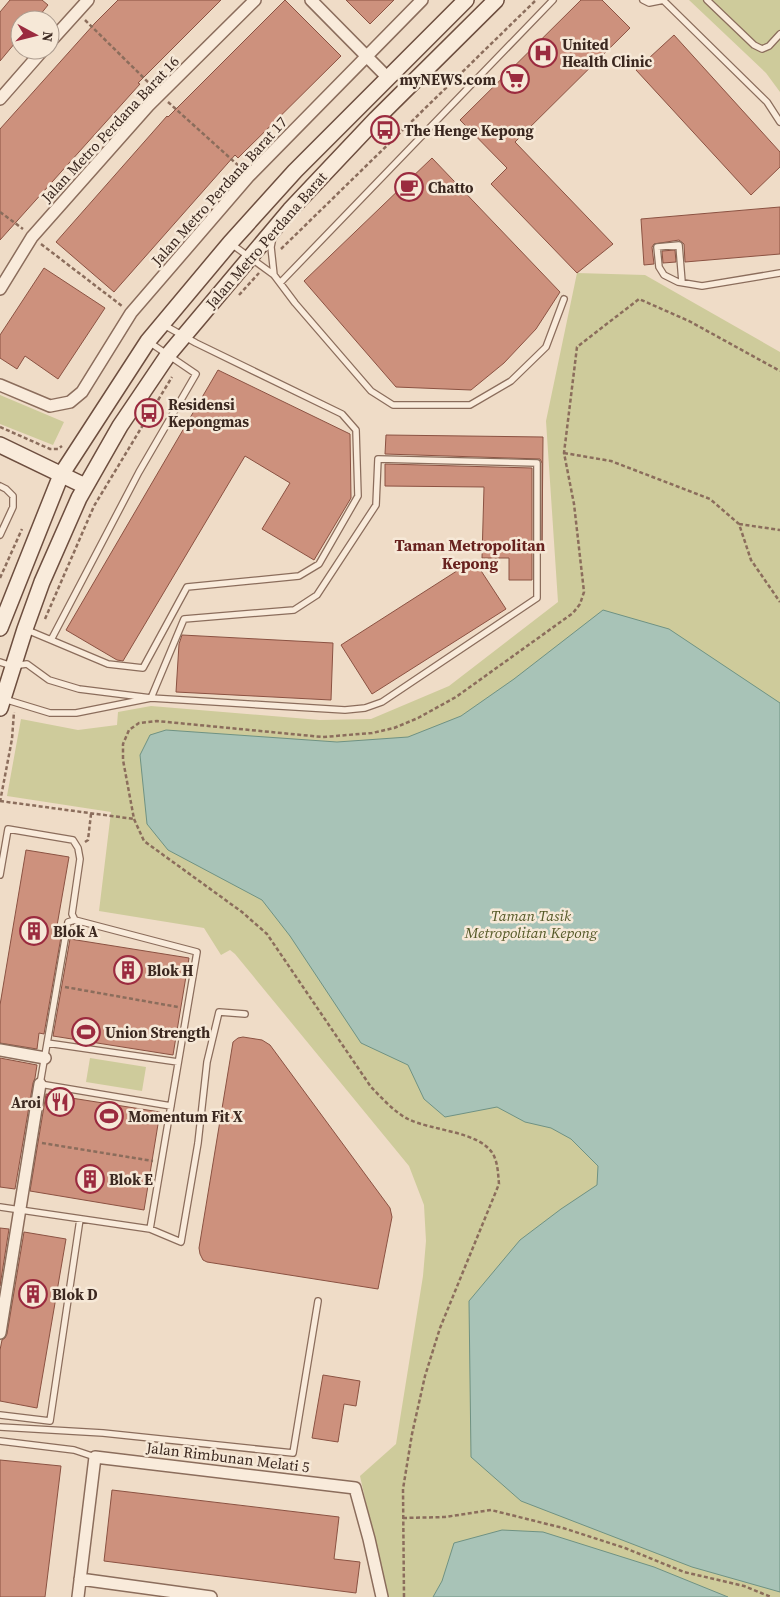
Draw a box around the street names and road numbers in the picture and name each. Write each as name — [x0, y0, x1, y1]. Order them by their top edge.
street label: Jalan Metro Perdana Barat 16 — [36, 51, 184, 208]
street label: Jalan Metro Perdana Barat 17 — [148, 113, 290, 269]
street label: Jalan Metro Perdana Barat — [202, 168, 330, 312]
street label: Jalan Rimbunan Melati 5 — [144, 1436, 311, 1477]

